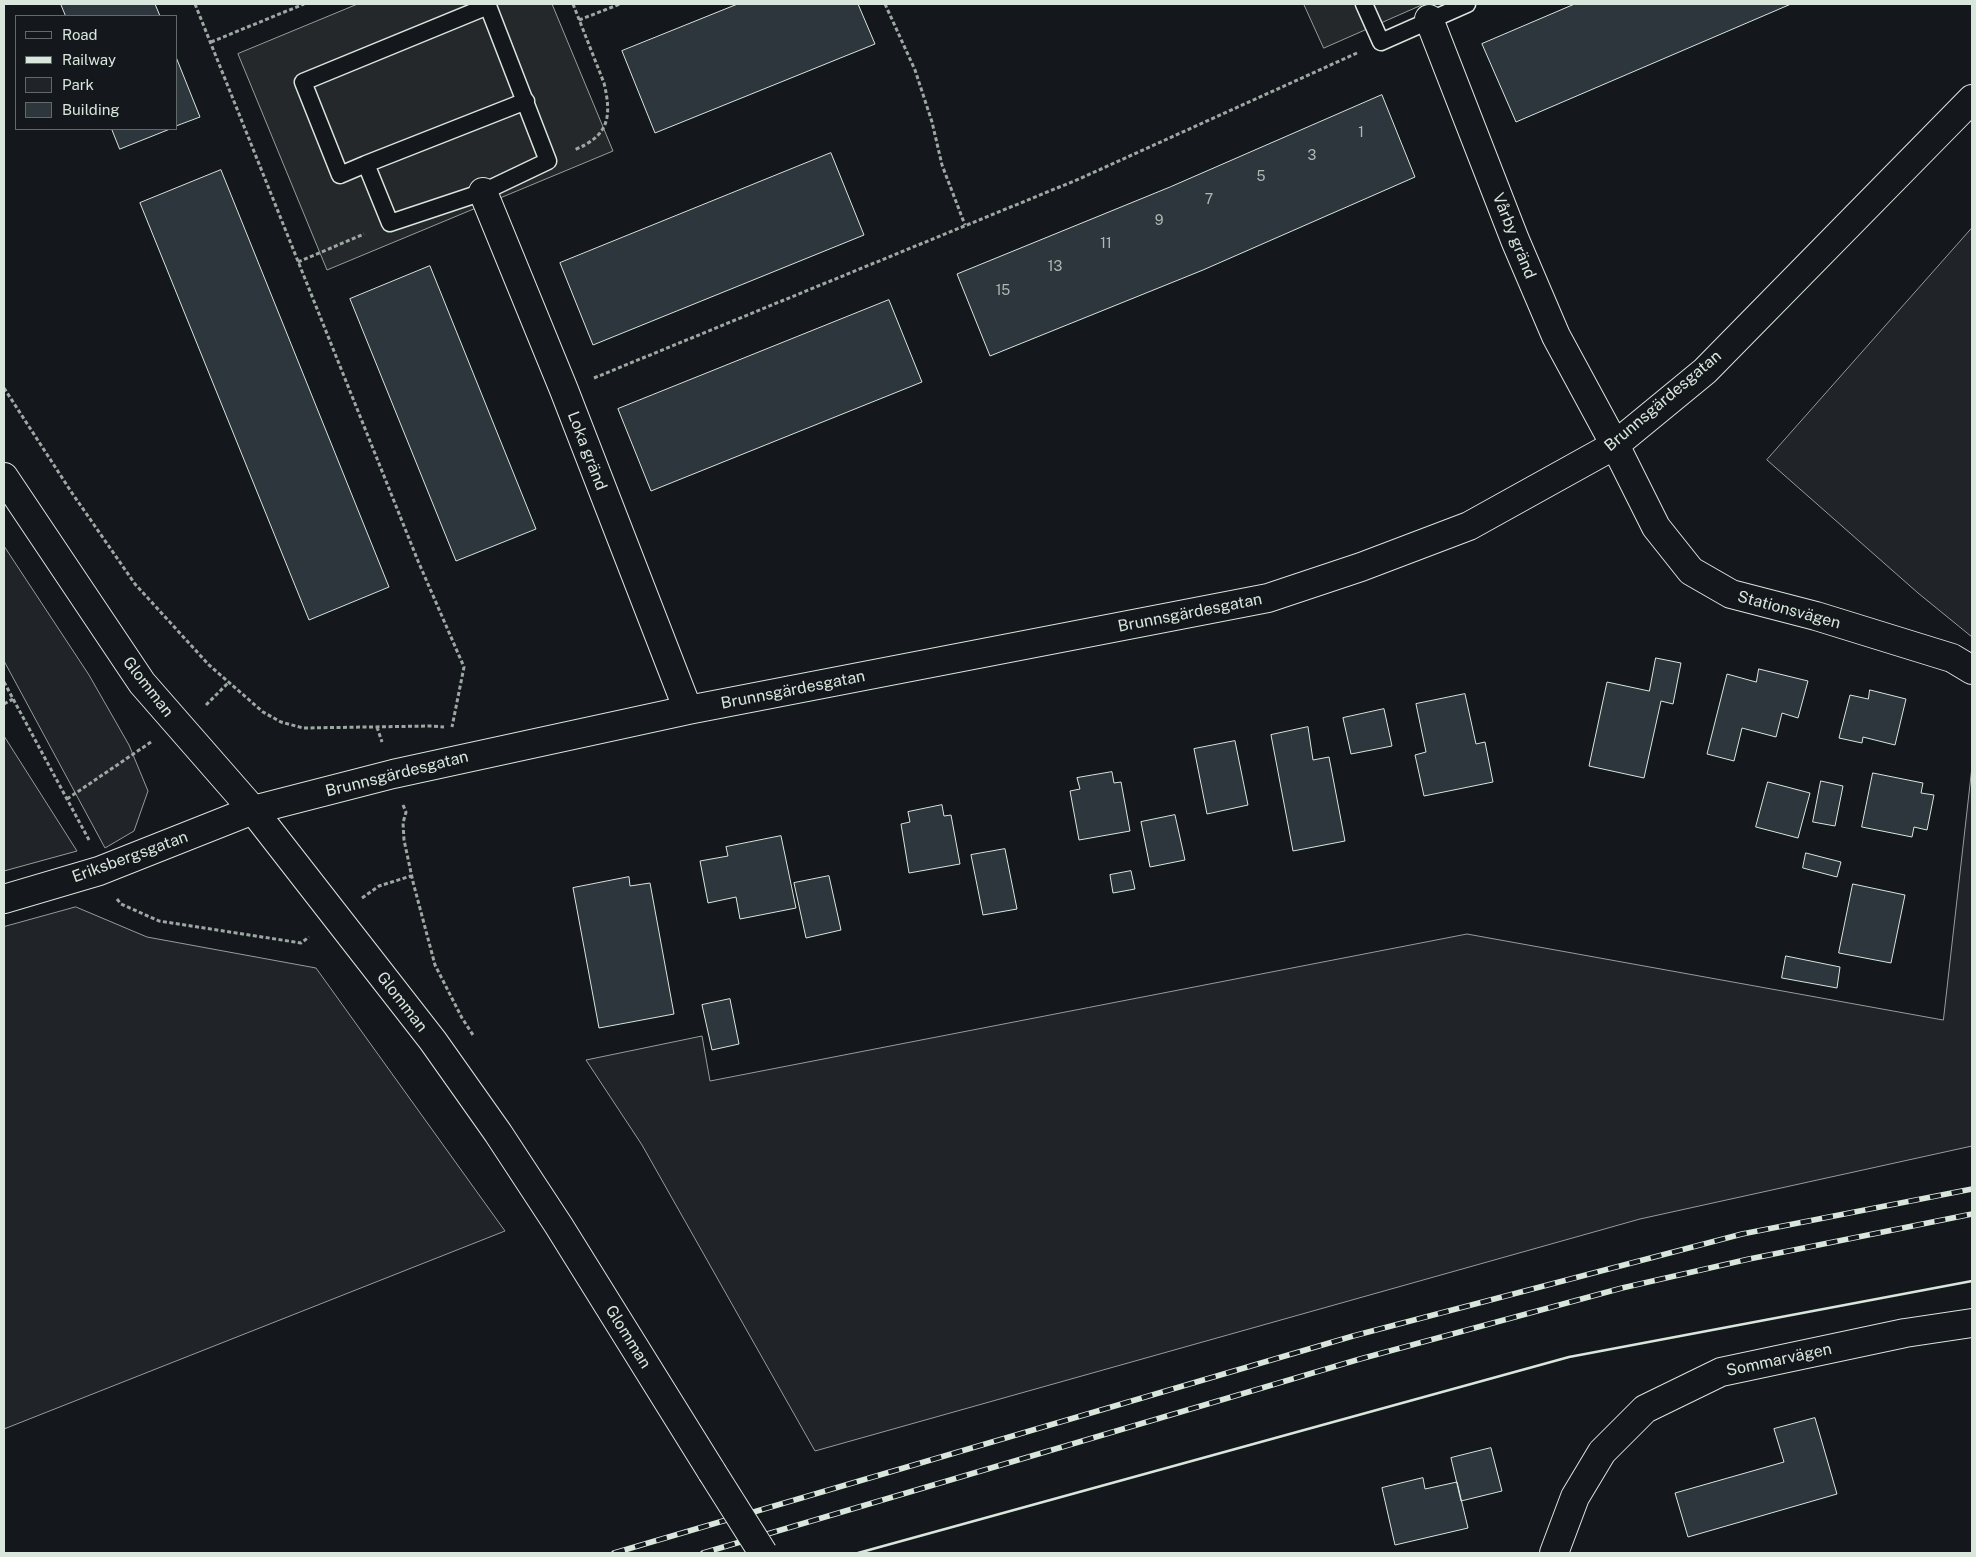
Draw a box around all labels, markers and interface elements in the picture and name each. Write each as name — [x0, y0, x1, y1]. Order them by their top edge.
legend — [15, 15, 178, 130]
text: Road — [62, 26, 98, 43]
text: Railway — [62, 51, 116, 68]
text: Park — [62, 76, 94, 93]
text: Building — [62, 101, 120, 118]
house number: 1 — [1358, 125, 1364, 141]
house number: 3 — [1308, 148, 1316, 164]
house number: 5 — [1257, 169, 1265, 185]
street label: Vårby gränd — [1488, 190, 1540, 282]
house number: 7 — [1205, 192, 1213, 208]
house number: 9 — [1155, 213, 1163, 229]
house number: 11 — [1100, 236, 1112, 252]
house number: 13 — [1048, 259, 1062, 275]
house number: 15 — [996, 283, 1010, 299]
street label: Brunnsgärdesgatan — [1601, 347, 1725, 455]
street label: Loka gränd — [563, 409, 611, 493]
street label: Stationsvägen — [1735, 587, 1843, 633]
street label: Brunnsgärdesgatan — [1116, 590, 1264, 636]
street label: Glomman — [119, 653, 177, 721]
street label: Brunnsgärdesgatan — [719, 667, 867, 713]
street label: Brunnsgärdesgatan — [324, 747, 470, 801]
street label: Eriksbergsgatan — [70, 827, 190, 887]
street label: Glomman — [373, 968, 431, 1036]
street label: Glomman — [601, 1302, 655, 1372]
street label: Sommarvägen — [1724, 1339, 1834, 1381]

